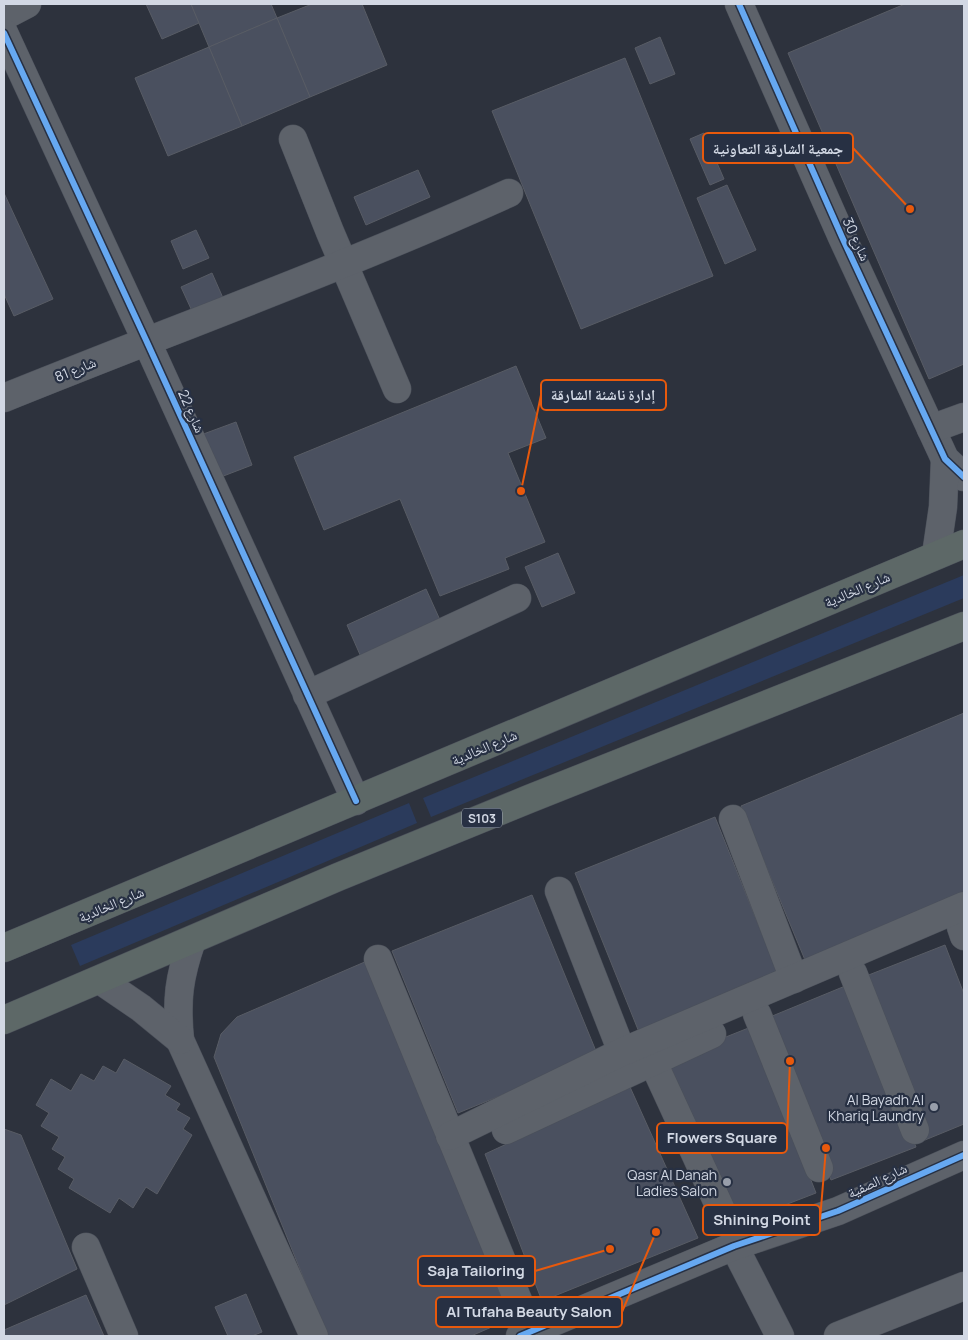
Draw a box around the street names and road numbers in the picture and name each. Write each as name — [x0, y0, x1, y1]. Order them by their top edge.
street label: شارع 30 — [838, 214, 875, 264]
street label: شارع 81 — [51, 352, 99, 387]
street label: شارع 22 — [173, 386, 210, 436]
street label: شارع الخالدية — [821, 567, 893, 612]
street label: شارع الخالدية — [448, 725, 520, 770]
road number: S103 — [462, 808, 502, 828]
street label: شارع الخالدية — [75, 882, 147, 927]
street label: شارع الصفية — [844, 1158, 910, 1203]

